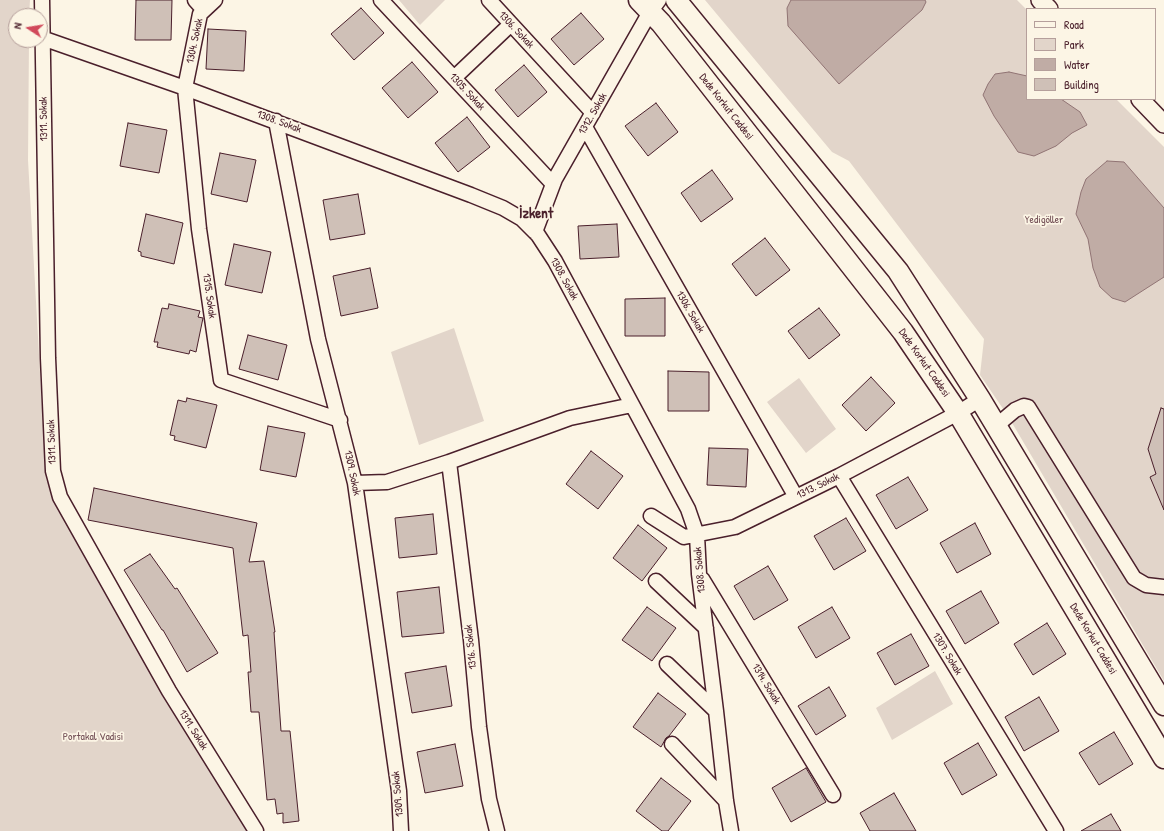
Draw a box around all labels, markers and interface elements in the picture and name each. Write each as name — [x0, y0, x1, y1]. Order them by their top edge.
north arrow — [8, 8, 48, 48]
legend — [1026, 8, 1156, 100]
street label: 1306. Sokak — [495, 9, 537, 51]
text: Road — [1064, 16, 1084, 33]
street label: 1304. Sokak — [184, 17, 206, 65]
text: N — [10, 21, 25, 30]
text: Park — [1064, 36, 1084, 53]
text: Water — [1064, 56, 1090, 73]
street label: 1305. Sokak — [446, 71, 488, 113]
street label: Dede Korkut Caddesi — [696, 71, 756, 143]
text: Building — [1064, 76, 1099, 93]
street label: 1312. Sokak — [576, 91, 610, 137]
street label: 1311. Sokak — [37, 97, 51, 141]
street label: 1308. Sokak — [255, 108, 303, 136]
district label: İzkent — [519, 205, 553, 223]
park label: Yedigöller — [1025, 213, 1063, 227]
street label: 1308. Sokak — [547, 256, 581, 302]
street label: 1315. Sokak — [199, 273, 219, 319]
street label: 1306. Sokak — [673, 289, 707, 335]
street label: Dede Korkut Caddesi — [896, 326, 952, 400]
street label: 1311. Sokak — [45, 419, 59, 465]
street label: 1309. Sokak — [341, 449, 363, 497]
street label: 1313. Sokak — [795, 470, 841, 502]
street label: 1308. Sokak — [691, 546, 709, 594]
street label: Dede Korkut Caddesi — [1067, 601, 1119, 677]
street label: 1316. Sokak — [462, 624, 480, 670]
street label: 1307. Sokak — [929, 630, 965, 678]
street label: 1314. Sokak — [749, 661, 783, 707]
street label: 1311. Sokak — [176, 708, 210, 752]
park label: Portakal Vadisi — [63, 730, 123, 744]
street label: 1309. Sokak — [389, 771, 407, 817]

